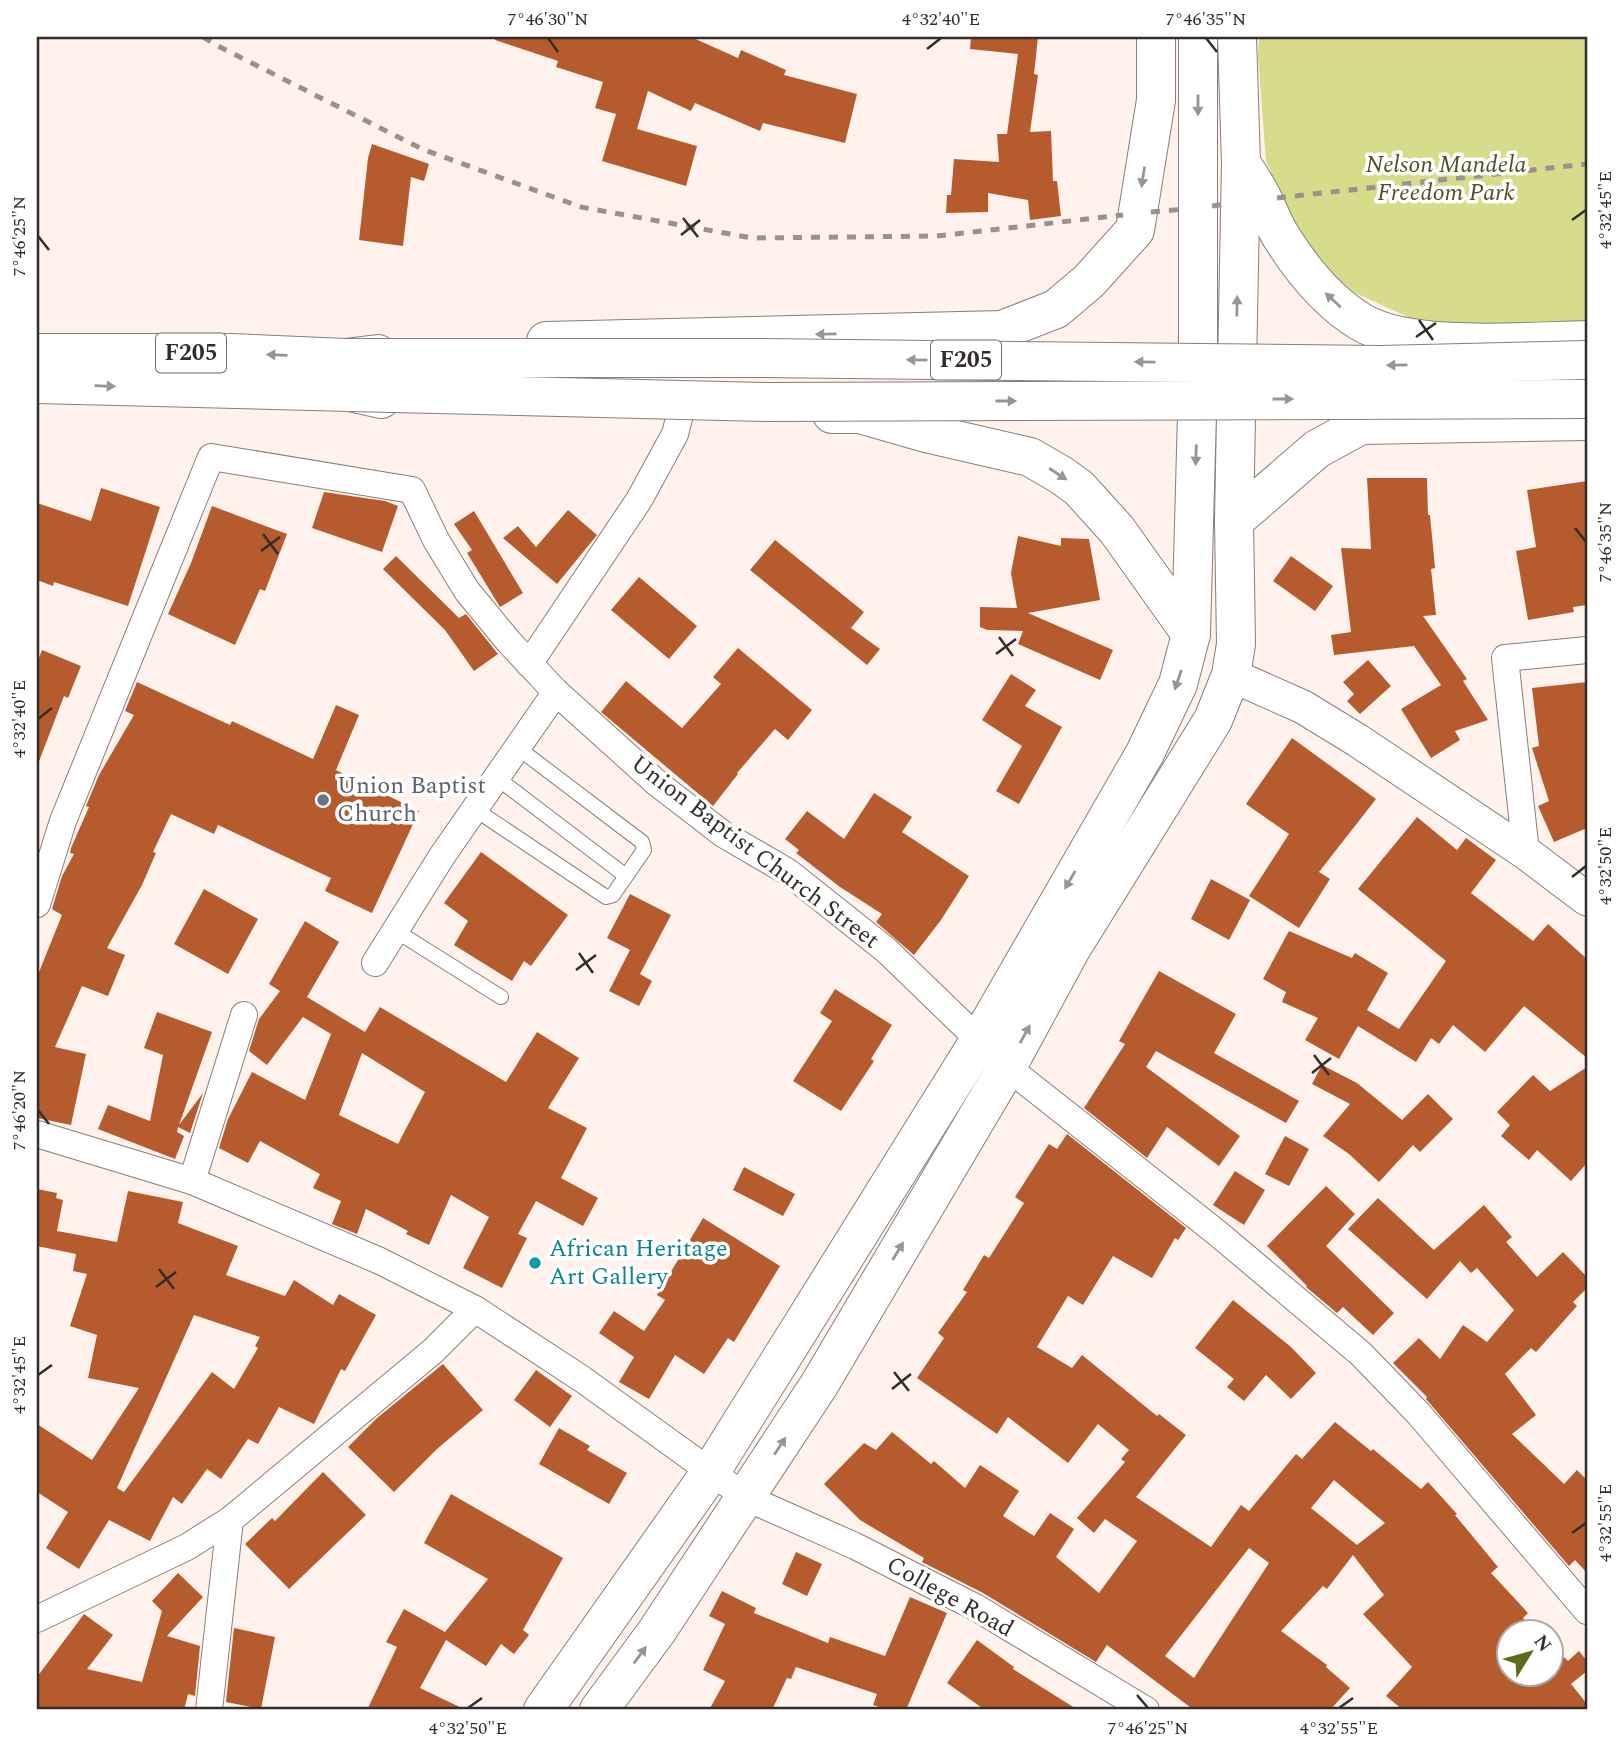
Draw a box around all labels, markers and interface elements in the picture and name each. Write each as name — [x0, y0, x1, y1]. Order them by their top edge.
text: 7°46'30"N — [508, 6, 588, 33]
text: 4°32'40"E — [902, 6, 980, 33]
text: 7°46'35"N — [1166, 6, 1246, 33]
one-way arrow — [1192, 94, 1204, 116]
park label: Nelson Mandela Freedom Park — [1365, 147, 1527, 211]
one-way arrow — [1137, 167, 1148, 189]
text: 4°32'45"E — [1592, 171, 1619, 249]
text: 7°46'25"N — [6, 196, 33, 276]
one-way arrow — [1325, 293, 1342, 309]
one-way arrow — [1231, 295, 1243, 317]
one-way arrow — [815, 328, 837, 339]
road number: F205 — [156, 334, 226, 372]
road number: F205 — [931, 340, 1001, 380]
one-way arrow — [266, 350, 288, 361]
one-way arrow — [906, 354, 928, 365]
one-way arrow — [1133, 356, 1155, 368]
one-way arrow — [1385, 359, 1407, 370]
one-way arrow — [94, 380, 116, 391]
one-way arrow — [1272, 393, 1294, 405]
one-way arrow — [996, 395, 1018, 407]
one-way arrow — [1190, 444, 1202, 466]
one-way arrow — [1048, 467, 1068, 480]
text: 7°46'35"N — [1592, 502, 1619, 582]
one-way arrow — [1172, 670, 1183, 691]
text: 4°32'40"E — [6, 680, 33, 758]
street label: Union Baptist Church Street — [623, 746, 887, 958]
place label: Union Baptist Church — [337, 768, 486, 832]
marker: Union Baptist Church — [315, 792, 331, 808]
text: 4°32'50"E — [1592, 827, 1619, 905]
one-way arrow — [1064, 871, 1076, 890]
one-way arrow — [1019, 1024, 1031, 1044]
text: 7°46'20"N — [6, 1070, 33, 1150]
place label: African Heritage Art Gallery — [549, 1231, 728, 1295]
one-way arrow — [891, 1242, 904, 1261]
marker: African Heritage Art Gallery — [527, 1255, 543, 1271]
text: 4°32'45"E — [6, 1336, 33, 1414]
one-way arrow — [773, 1436, 786, 1456]
text: 4°32'55"E — [1592, 1484, 1619, 1562]
street label: College Road — [880, 1547, 1020, 1647]
north arrow — [1494, 1618, 1564, 1688]
text: N — [1526, 1629, 1559, 1659]
one-way arrow — [632, 1646, 646, 1664]
text: 4°32'50"E — [429, 1715, 507, 1742]
text: 7°46'25"N — [1108, 1715, 1188, 1742]
text: 4°32'55"E — [1300, 1715, 1378, 1742]

